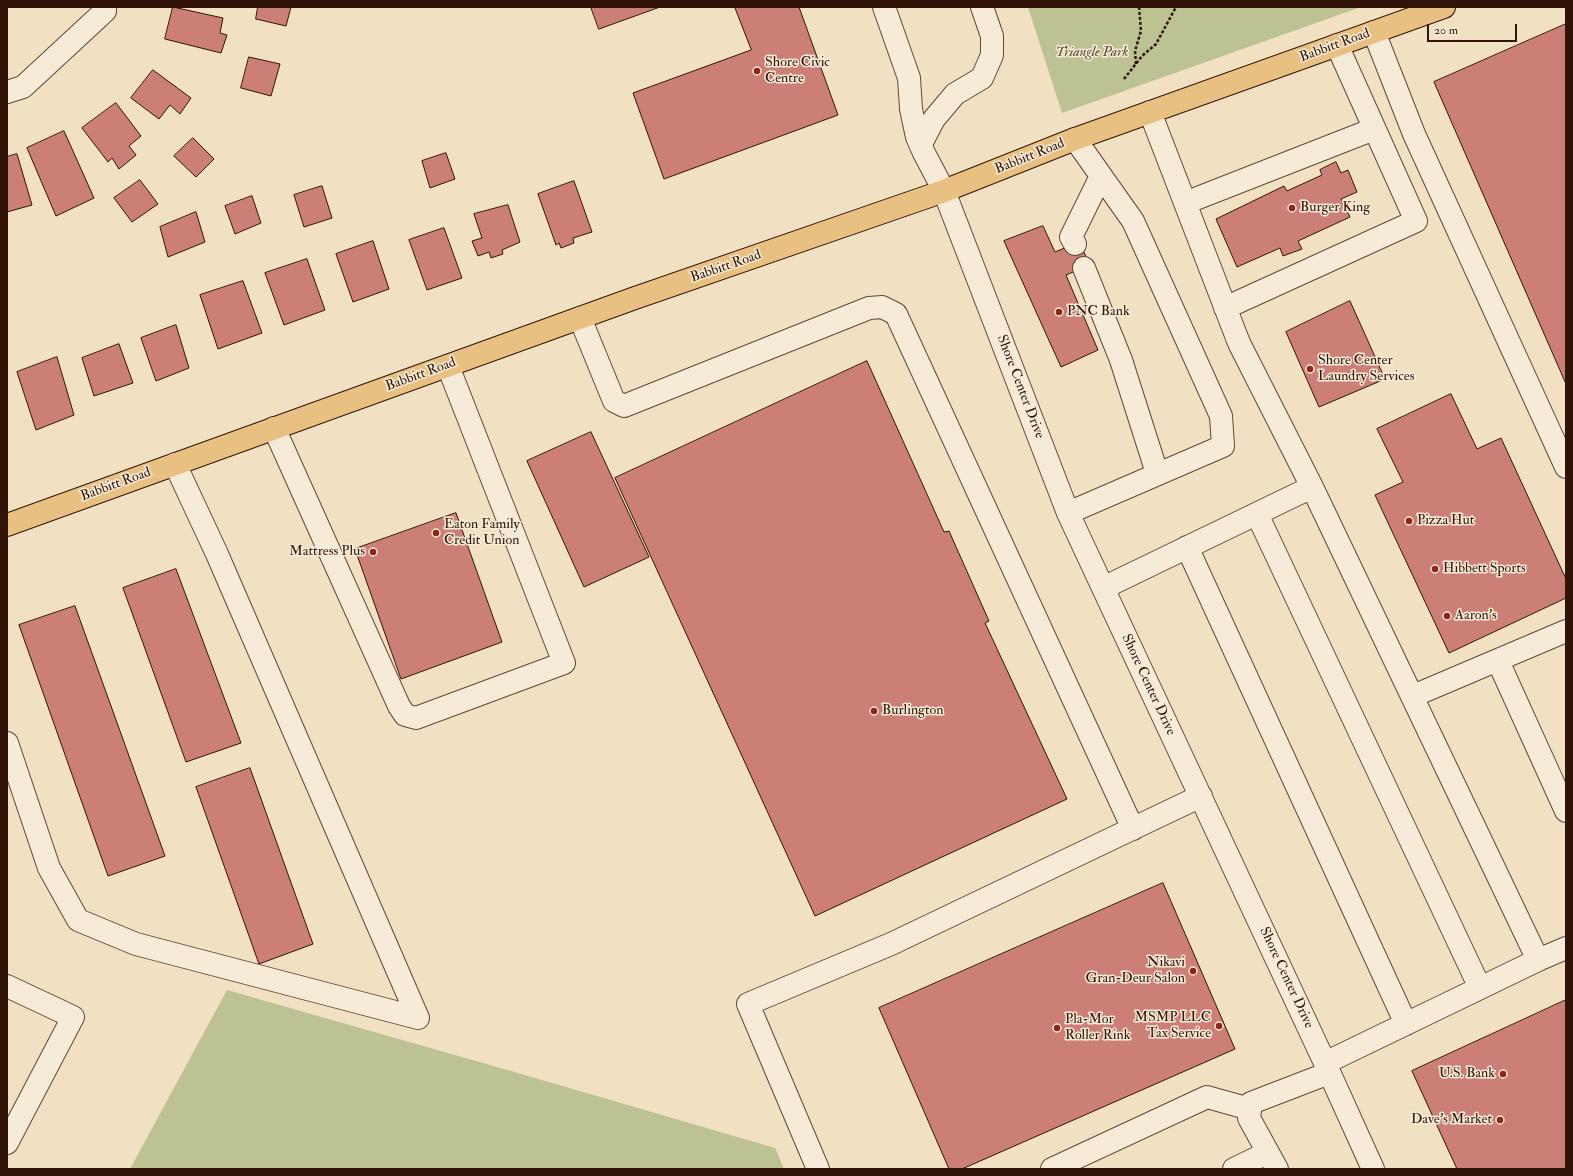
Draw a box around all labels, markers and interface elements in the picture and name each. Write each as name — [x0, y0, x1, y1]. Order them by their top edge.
scale bar — [1429, 16, 1519, 42]
text: 20 m — [1434, 23, 1458, 38]
street label: Babbitt Road — [1298, 26, 1372, 66]
park label: Triangle Park — [1056, 45, 1128, 61]
place label: Shore Civic Centre — [765, 55, 830, 88]
marker: Shore Civic Centre — [752, 66, 762, 76]
street label: Babbitt Road — [993, 135, 1067, 179]
place label: Burger King — [1300, 200, 1370, 216]
marker: Burger King — [1287, 203, 1297, 213]
street label: Babbitt Road — [688, 247, 764, 287]
place label: PNC Bank — [1067, 304, 1130, 320]
marker: PNC Bank — [1054, 307, 1064, 317]
street label: Shore Center Drive — [993, 333, 1047, 441]
place label: Shore Center Laundry Services — [1318, 353, 1415, 386]
street label: Babbitt Road — [384, 355, 458, 395]
marker: Shore Center Laundry Services — [1305, 364, 1315, 374]
street label: Babbitt Road — [79, 465, 153, 505]
place label: Pizza Hut — [1417, 513, 1474, 529]
marker: Pizza Hut — [1404, 516, 1414, 526]
place label: Eaton Family Credit Union — [444, 517, 520, 550]
marker: Eaton Family Credit Union — [431, 528, 441, 538]
place label: Mattress Plus — [289, 544, 365, 560]
marker: Mattress Plus — [368, 547, 378, 557]
place label: Hibbett Sports — [1443, 561, 1526, 577]
marker: Hibbett Sports — [1430, 564, 1440, 574]
place label: Aaron's — [1455, 608, 1497, 624]
marker: Aaron's — [1442, 611, 1452, 621]
street label: Shore Center Drive — [1117, 632, 1179, 738]
place label: Burlington — [882, 703, 943, 719]
marker: Burlington — [869, 706, 879, 716]
street label: Shore Center Drive — [1255, 925, 1317, 1031]
place label: Nikavi Gran-Deur Salon — [1085, 955, 1185, 988]
marker: Nikavi Gran-Deur Salon — [1188, 966, 1198, 976]
place label: MSMP LLC Tax Service — [1134, 1010, 1211, 1042]
place label: Pla-Mor Roller Rink — [1065, 1012, 1130, 1044]
marker: MSMP LLC Tax Service — [1214, 1021, 1224, 1031]
marker: Pla-Mor Roller Rink — [1052, 1023, 1062, 1033]
place label: U.S. Bank — [1439, 1066, 1495, 1082]
marker: U.S. Bank — [1498, 1069, 1508, 1079]
place label: Dave's Market — [1411, 1112, 1492, 1128]
marker: Dave's Market — [1495, 1115, 1505, 1125]

